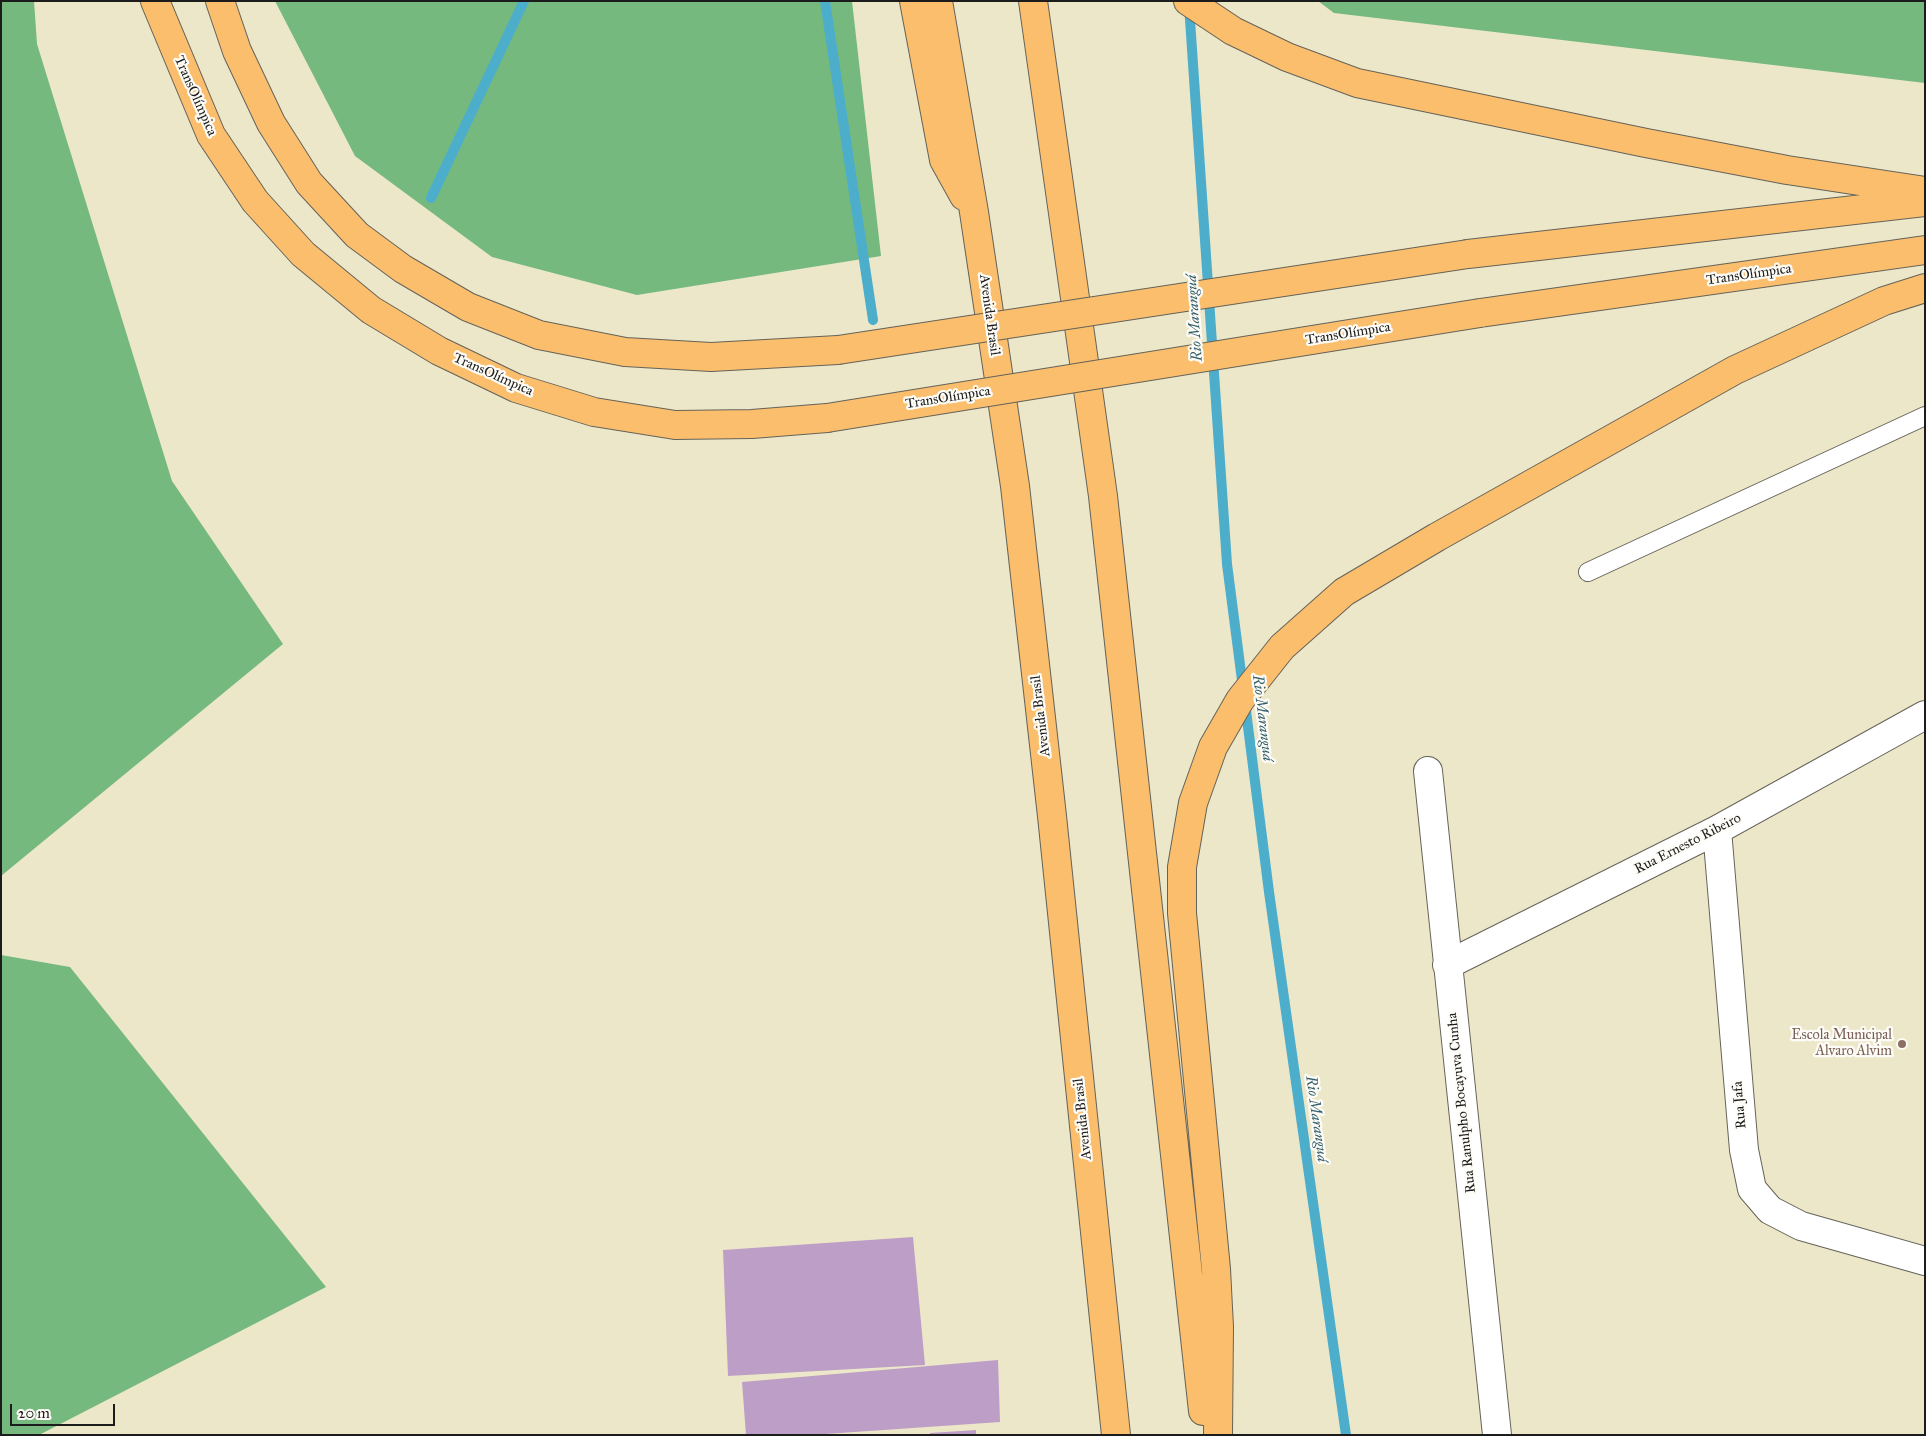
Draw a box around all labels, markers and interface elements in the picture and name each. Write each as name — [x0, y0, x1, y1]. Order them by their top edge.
street label: TransOlímpica — [170, 53, 220, 139]
street label: TransOlímpica — [1705, 261, 1793, 289]
street label: Avenida Brasil — [975, 273, 1003, 357]
water label: Rio Maranguá — [1183, 274, 1207, 362]
street label: TransOlímpica — [1304, 319, 1392, 349]
street label: TransOlímpica — [450, 350, 536, 400]
street label: TransOlímpica — [904, 383, 992, 413]
street label: Avenida Brasil — [1028, 674, 1054, 758]
water label: Rio Maranguá — [1248, 674, 1276, 762]
street label: Rua Ernesto Ribeiro — [1632, 810, 1744, 878]
street label: Rua Ranulpho Bocayuva Cunha — [1444, 1012, 1480, 1194]
place label: Escola Municipal Alvaro Alvim — [1792, 1028, 1892, 1060]
marker: Escola Municipal Alvaro Alvim — [1896, 1038, 1908, 1050]
water label: Rio Maranguá — [1301, 1075, 1331, 1163]
street label: Avenida Brasil — [1070, 1078, 1096, 1160]
street label: Rua Jafa — [1730, 1080, 1750, 1130]
scale bar — [12, 1394, 118, 1426]
text: 20 m — [18, 1404, 50, 1422]

